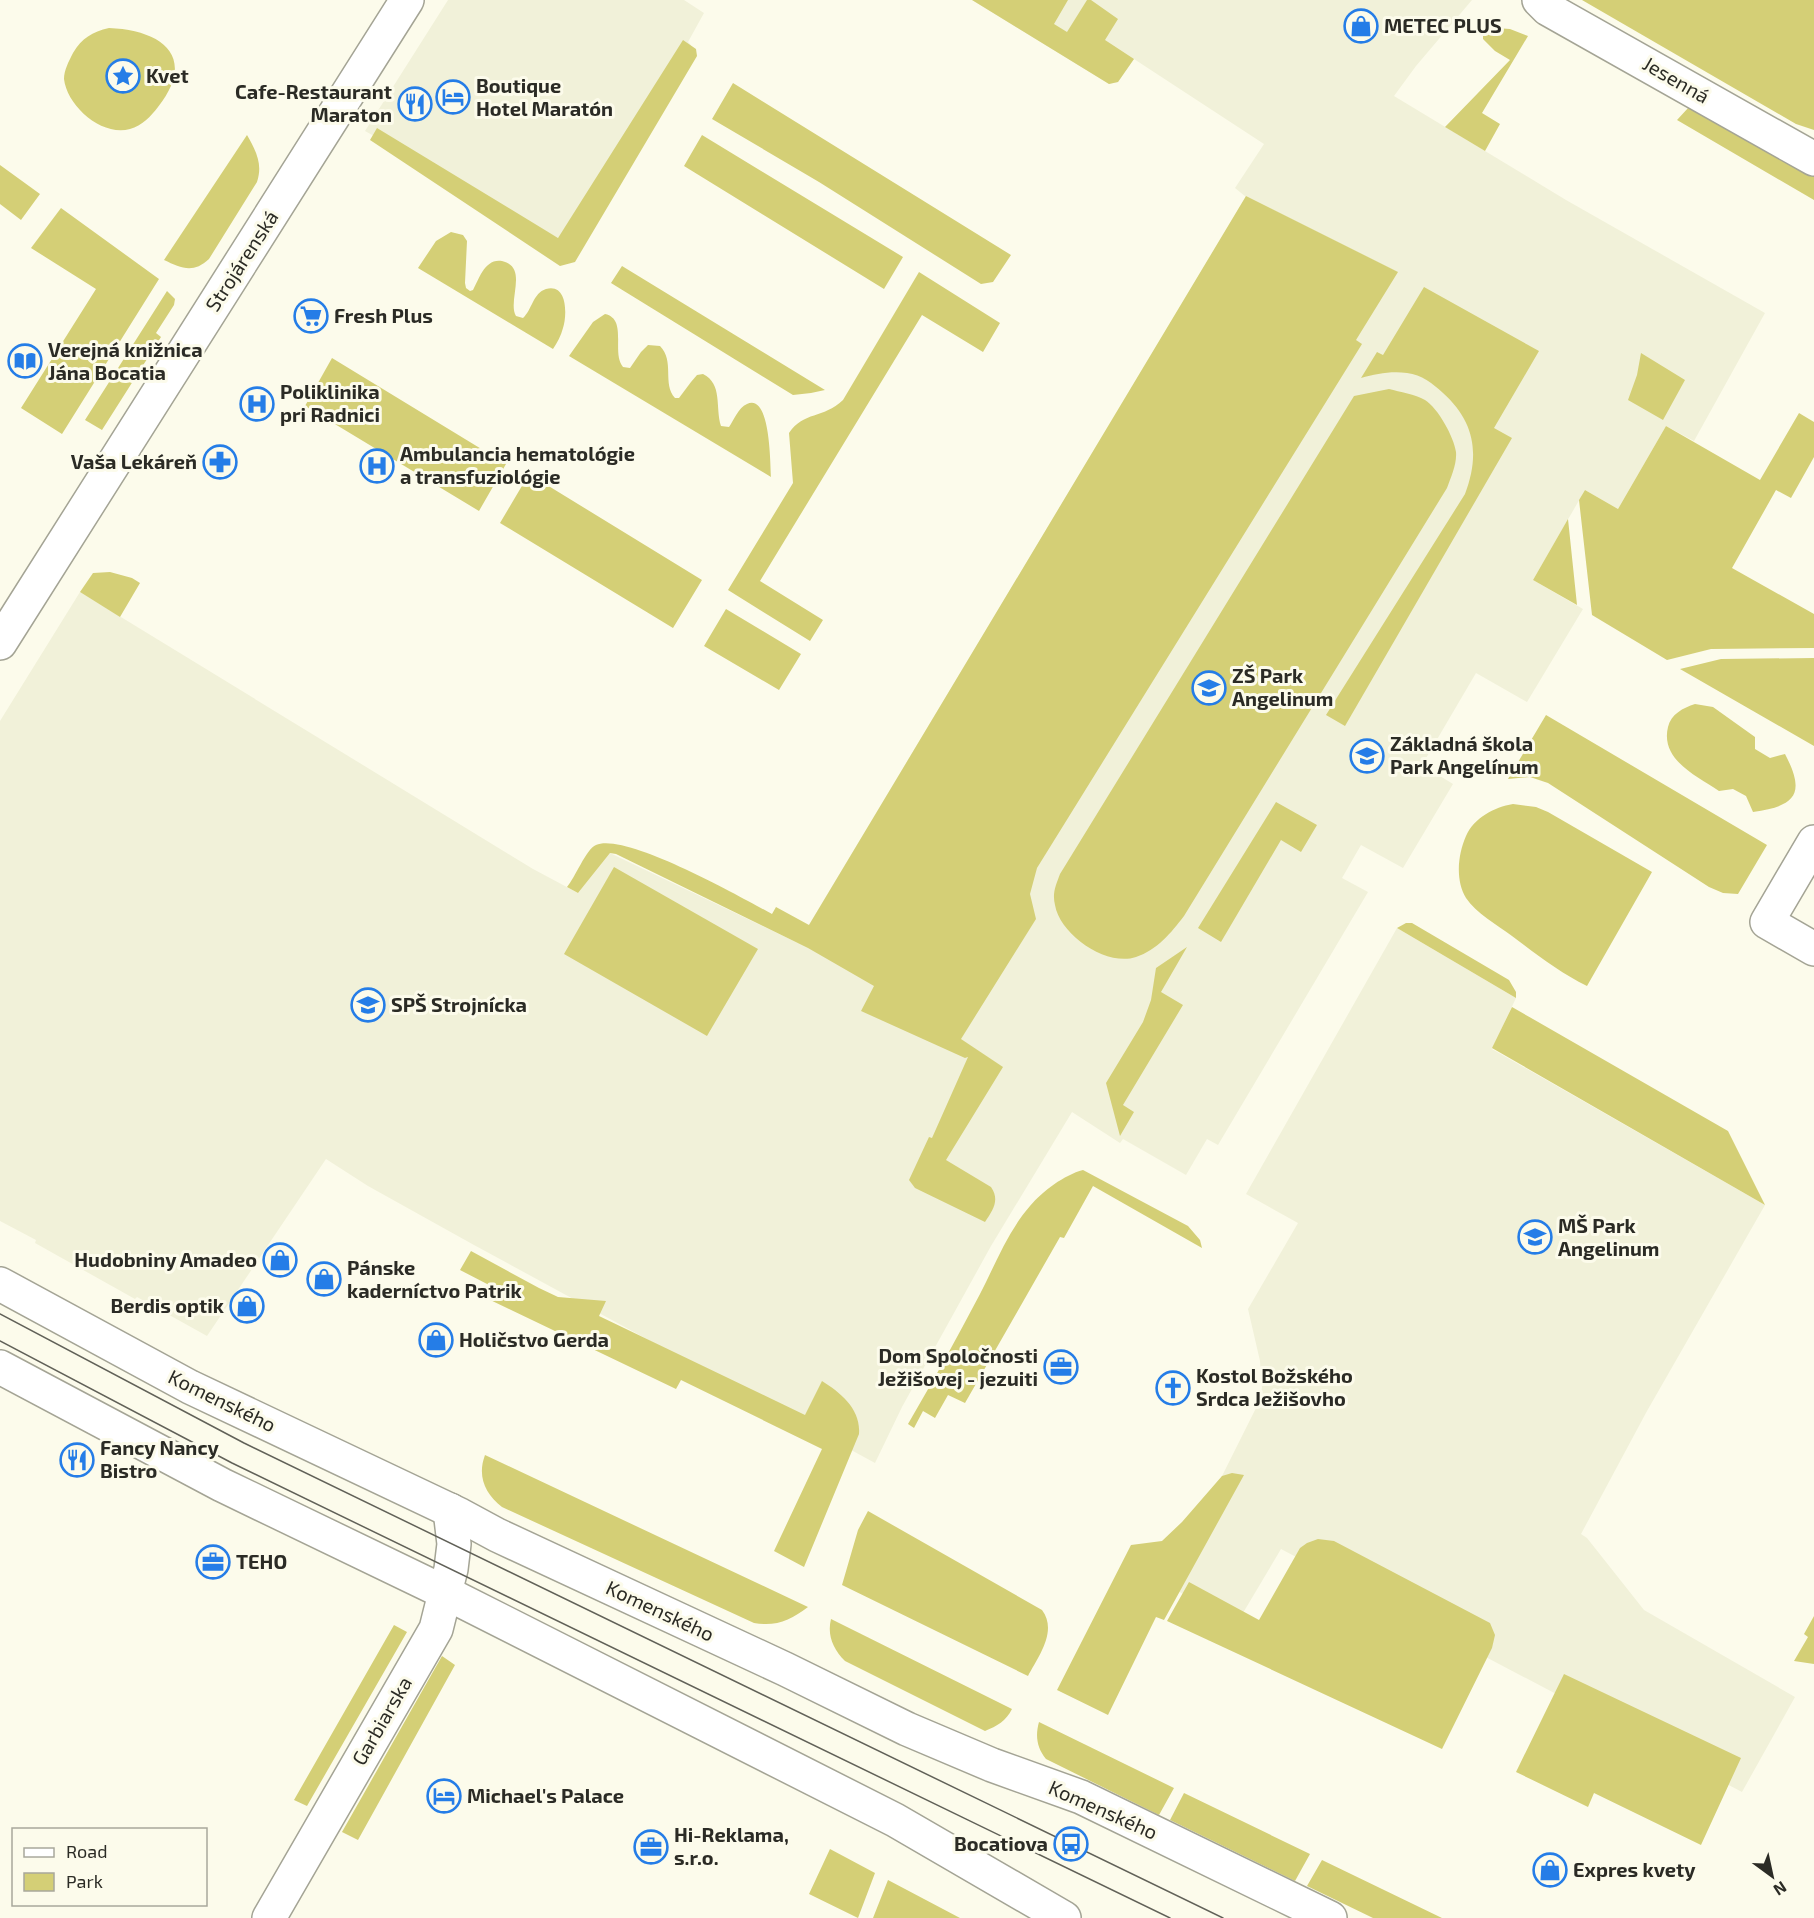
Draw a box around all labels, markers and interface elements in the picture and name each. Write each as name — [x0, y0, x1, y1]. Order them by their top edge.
shop icon: METEC PLUS — [1343, 8, 1379, 44]
place label: METEC PLUS — [1384, 13, 1502, 37]
street label: Jesenná — [1639, 51, 1714, 108]
place icon: Kvet — [105, 58, 141, 94]
place label: Kvet — [146, 63, 189, 87]
place label: Boutique Hotel Maratón — [476, 73, 613, 120]
place label: Cafe-Restaurant Maraton — [235, 79, 392, 126]
hotel icon: Boutique Hotel Maratón — [435, 79, 471, 115]
restaurant icon: Cafe-Restaurant Maraton — [397, 86, 433, 122]
street label: Strojárenská — [200, 206, 283, 315]
supermarket icon: Fresh Plus — [293, 298, 329, 334]
place label: Fresh Plus — [334, 303, 433, 327]
place label: Verejná knižnica Jána Bocatia — [48, 337, 203, 384]
library icon: Verejná knižnica Jána Bocatia — [7, 343, 43, 379]
place label: Poliklinika pri Radnici — [280, 379, 380, 426]
hospital icon: Poliklinika pri Radnici — [239, 386, 275, 422]
place label: Ambulancia hematológie a transfuziológie — [400, 441, 635, 488]
pharmacy icon: Vaša Lekáreň — [202, 444, 238, 480]
hospital icon: Ambulancia hematológie a transfuziológie — [359, 448, 395, 484]
place label: Vaša Lekáreň — [71, 449, 197, 473]
place label: ZŠ Park Angelinum — [1232, 663, 1333, 710]
school or university icon: ZŠ Park Angelinum — [1191, 670, 1227, 706]
place label: Základná škola Park Angelínum — [1390, 731, 1539, 778]
school or university icon: Základná škola Park Angelínum — [1349, 738, 1385, 774]
school or university icon: SPŠ Strojnícka — [350, 987, 386, 1023]
place label: SPŠ Strojnícka — [391, 992, 527, 1016]
place label: MŠ Park Angelinum — [1558, 1213, 1659, 1260]
school or university icon: MŠ Park Angelinum — [1517, 1219, 1553, 1255]
shop icon: Hudobniny Amadeo — [262, 1242, 298, 1278]
place label: Hudobniny Amadeo — [74, 1247, 257, 1272]
place label: Pánske kaderníctvo Patrik — [347, 1255, 522, 1302]
shop icon: Pánske kaderníctvo Patrik — [306, 1261, 342, 1297]
shop icon: Berdis optik — [229, 1288, 265, 1324]
place label: Berdis optik — [110, 1293, 225, 1317]
shop icon: Holičstvo Gerda — [418, 1322, 454, 1358]
place label: Holičstvo Gerda — [459, 1327, 609, 1351]
place label: Dom Spoločnosti Ježišovej - jezuiti — [878, 1343, 1038, 1390]
office icon: Dom Spoločnosti Ježišovej - jezuiti — [1043, 1349, 1079, 1385]
place label: Kostol Božského Srdca Ježišovho — [1196, 1363, 1353, 1410]
street label: Komenského — [165, 1364, 280, 1436]
church icon: Kostol Božského Srdca Ježišovho — [1155, 1370, 1191, 1406]
place label: Fancy Nancy Bistro — [100, 1435, 220, 1482]
restaurant icon: Fancy Nancy Bistro — [59, 1442, 95, 1478]
office icon: TEHO — [195, 1544, 231, 1580]
place label: TEHO — [236, 1549, 287, 1573]
street label: Komenského — [603, 1575, 718, 1646]
street label: Garbiarska — [346, 1672, 416, 1769]
street label: Komenského — [1045, 1774, 1162, 1844]
hotel icon: Michael's Palace — [426, 1778, 462, 1814]
place label: Michael's Palace — [467, 1783, 624, 1807]
place label: Hi-Reklama, s.r.o. — [674, 1822, 789, 1869]
bus stop icon: Bocatiova — [1053, 1826, 1089, 1862]
legend — [12, 1828, 207, 1906]
office icon: Hi-Reklama, s.r.o. — [633, 1829, 669, 1865]
place label: Bocatiova — [954, 1831, 1048, 1855]
text: Road — [66, 1840, 107, 1862]
north arrow — [1742, 1846, 1802, 1906]
shop icon: Expres kvety — [1532, 1852, 1568, 1888]
place label: Expres kvety — [1573, 1857, 1696, 1882]
text: Park — [66, 1870, 103, 1892]
text: N — [1770, 1878, 1790, 1900]

